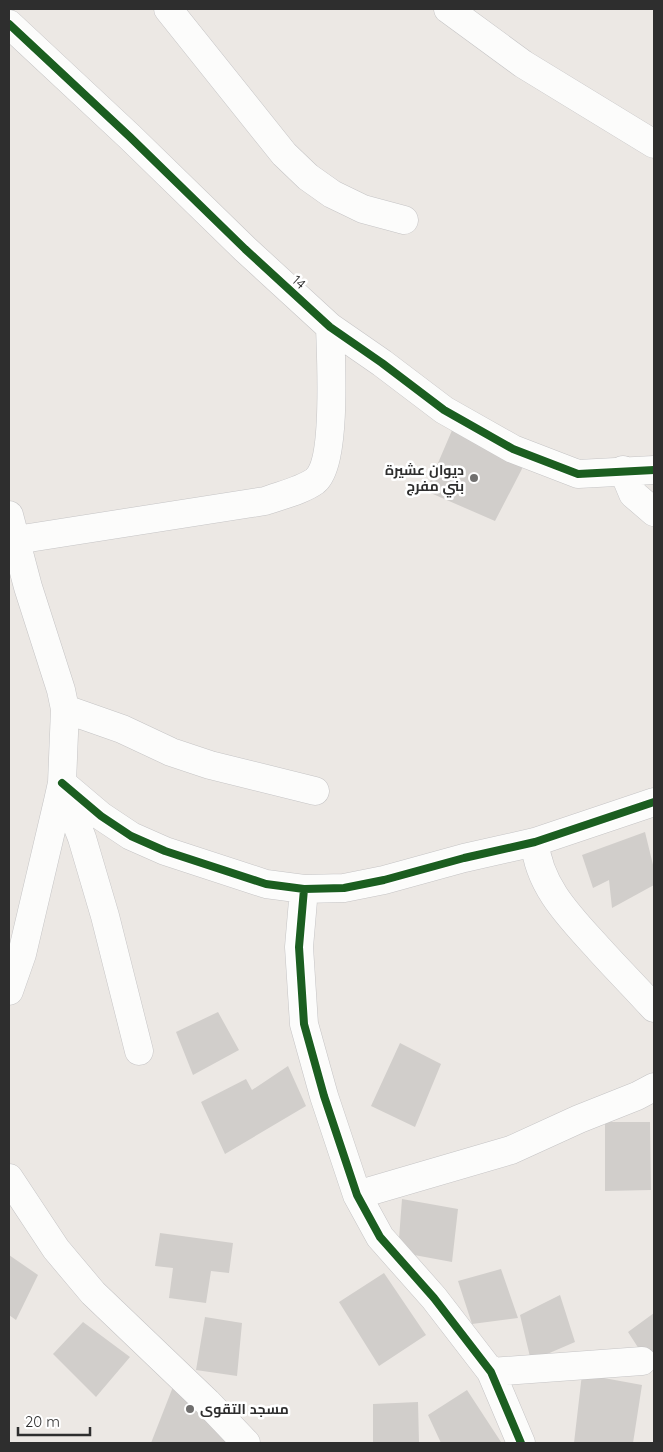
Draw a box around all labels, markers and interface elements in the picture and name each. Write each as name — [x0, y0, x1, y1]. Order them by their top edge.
street label: 14 — [288, 271, 310, 293]
place label: ديوان عشيرة بني مفرج — [385, 461, 464, 498]
marker: ديوان عشيرة بني مفرج — [468, 472, 480, 484]
place label: مسجد التقوى — [200, 1400, 289, 1418]
marker: مسجد التقوى — [184, 1403, 196, 1415]
scale bar — [18, 1404, 90, 1436]
text: 20 m — [25, 1412, 60, 1431]

